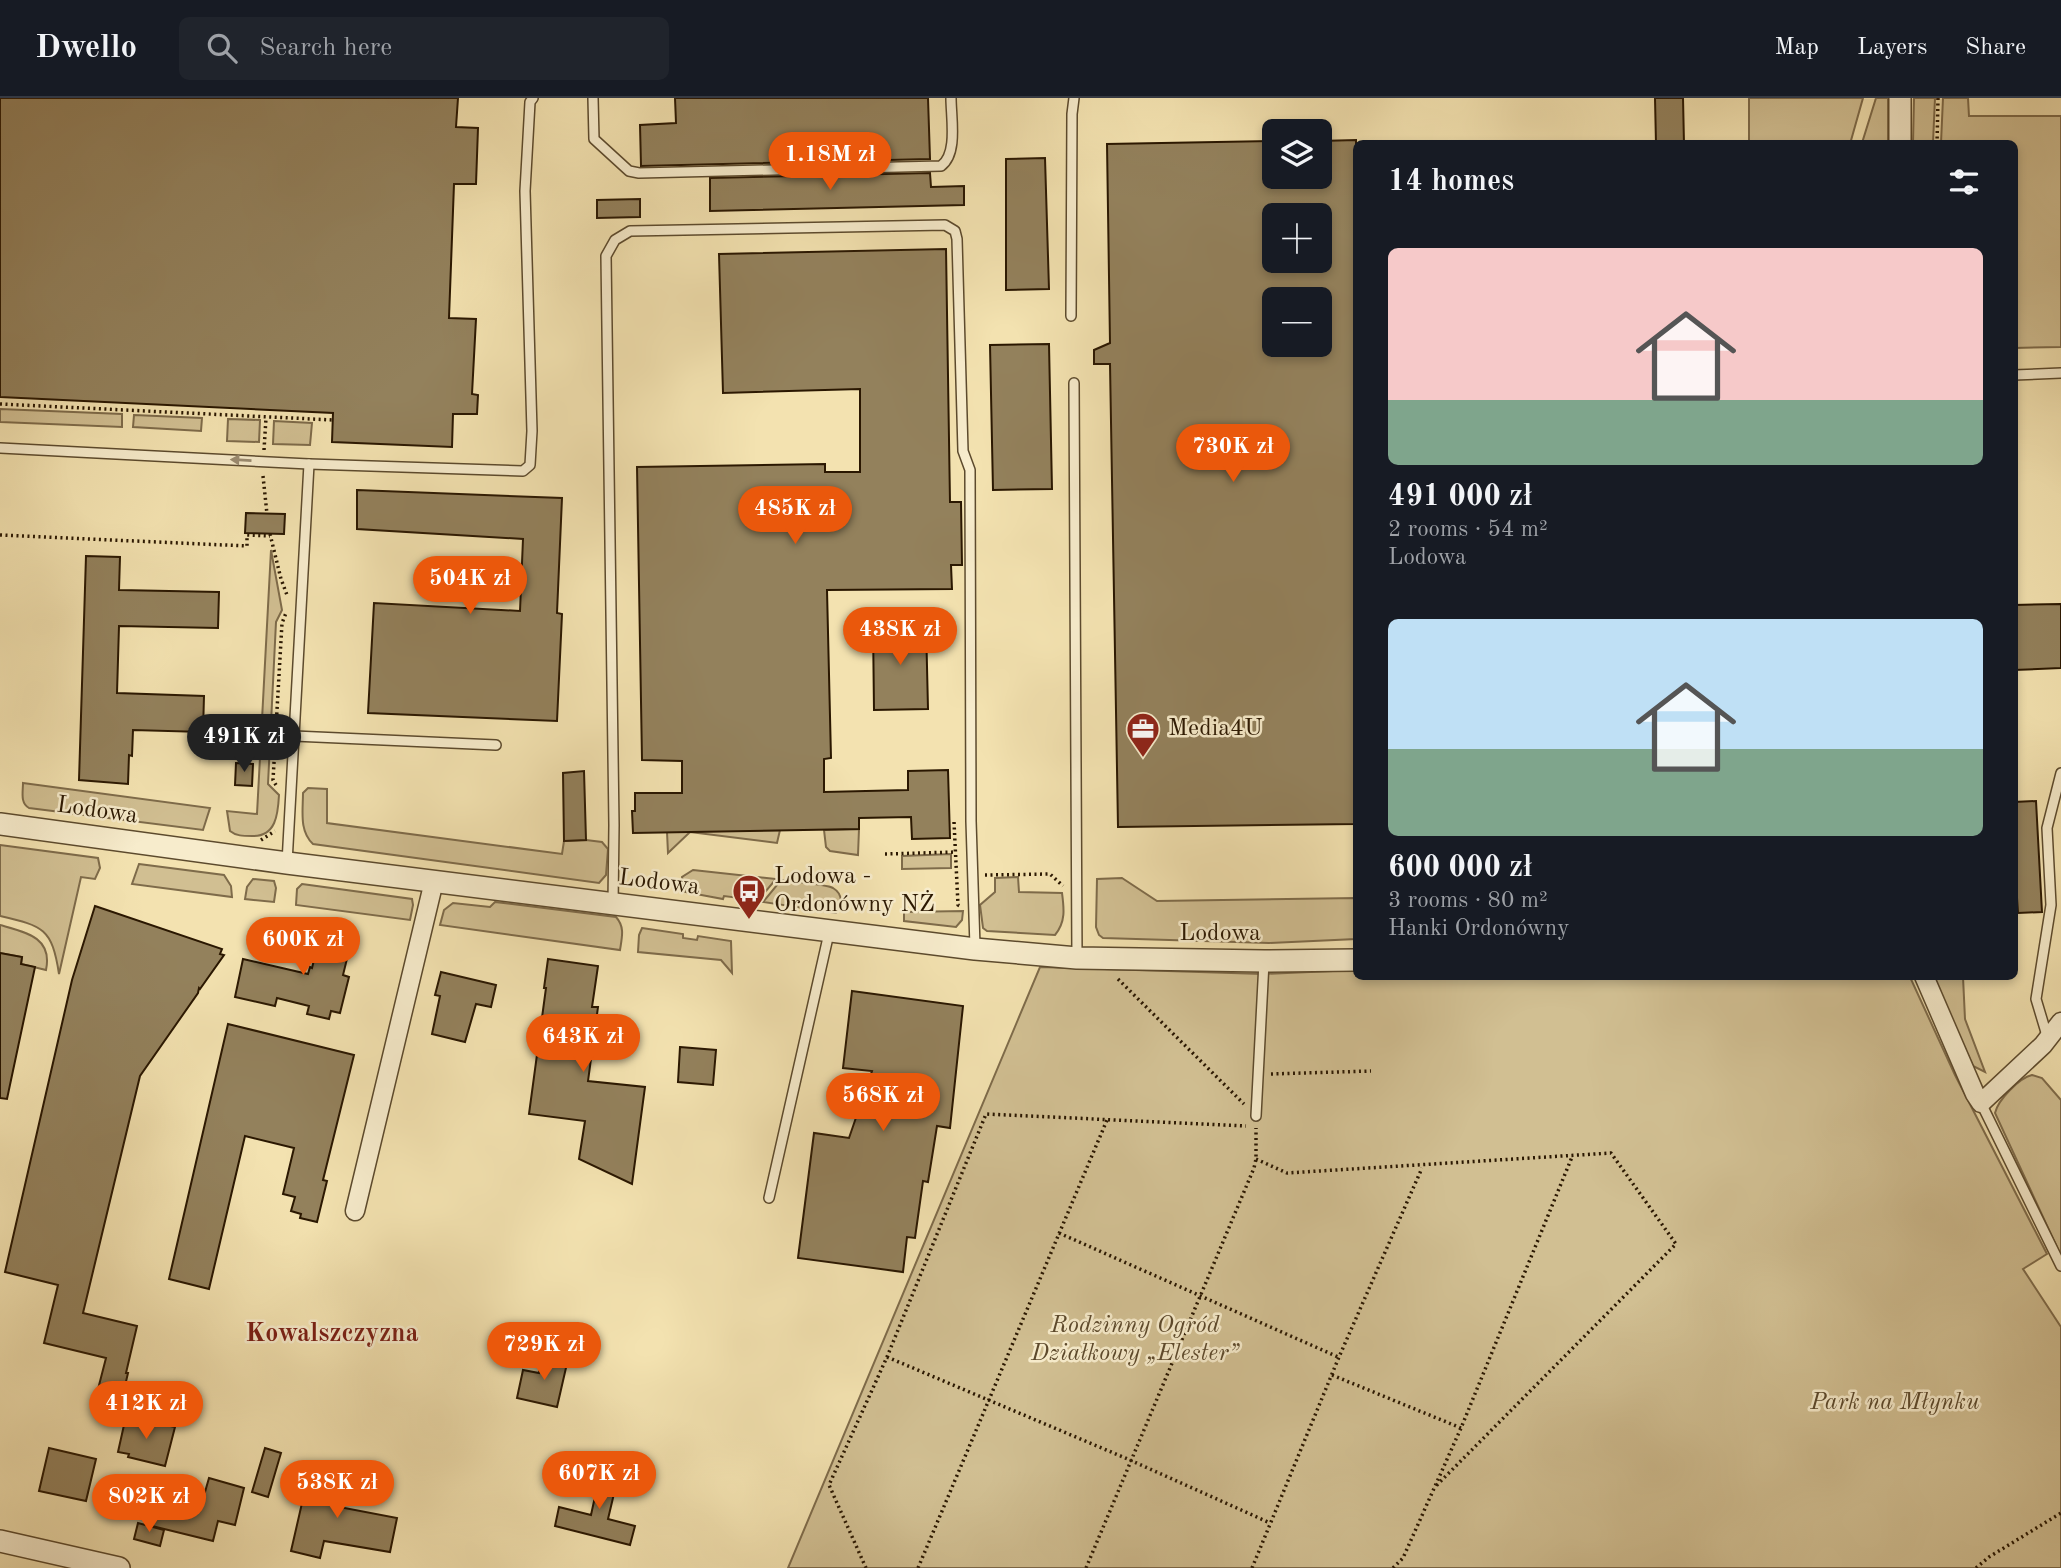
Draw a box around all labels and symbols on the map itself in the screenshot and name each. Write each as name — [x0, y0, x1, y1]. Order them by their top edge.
pin: 1.18M zł — [758, 132, 902, 192]
pin: 730K zł — [1168, 424, 1298, 484]
one-way arrow — [230, 455, 252, 466]
pin: 485K zł — [730, 486, 860, 546]
pin: 504K zł — [405, 556, 535, 616]
pin: 438K zł — [835, 608, 965, 667]
office icon: Media4U — [1124, 710, 1162, 759]
pin: 491K zł — [179, 714, 309, 774]
place label: Media4U — [1168, 717, 1263, 741]
street label: Lodowa — [55, 793, 139, 829]
place label: Lodowa - Ordonówny NŻ — [774, 865, 935, 917]
street label: Lodowa — [617, 866, 701, 900]
bus stop icon: Lodowa - Ordonówny NŻ — [730, 872, 768, 921]
pin: 600K zł — [238, 918, 368, 977]
street label: Lodowa — [1179, 922, 1261, 946]
pin: 643K zł — [518, 1014, 648, 1074]
pin: 568K zł — [818, 1074, 948, 1133]
park label: Rodzinny Ogród Działkowy „Elester” — [1030, 1314, 1240, 1366]
district label: Kowalszczyzna — [245, 1321, 419, 1347]
pin: 729K zł — [479, 1322, 609, 1382]
pin: 412K zł — [81, 1382, 211, 1441]
park label: Park na Młynku — [1809, 1391, 1980, 1415]
pin: 607K zł — [534, 1452, 664, 1511]
pin: 538K zł — [272, 1460, 402, 1520]
pin: 802K zł — [84, 1474, 214, 1534]

